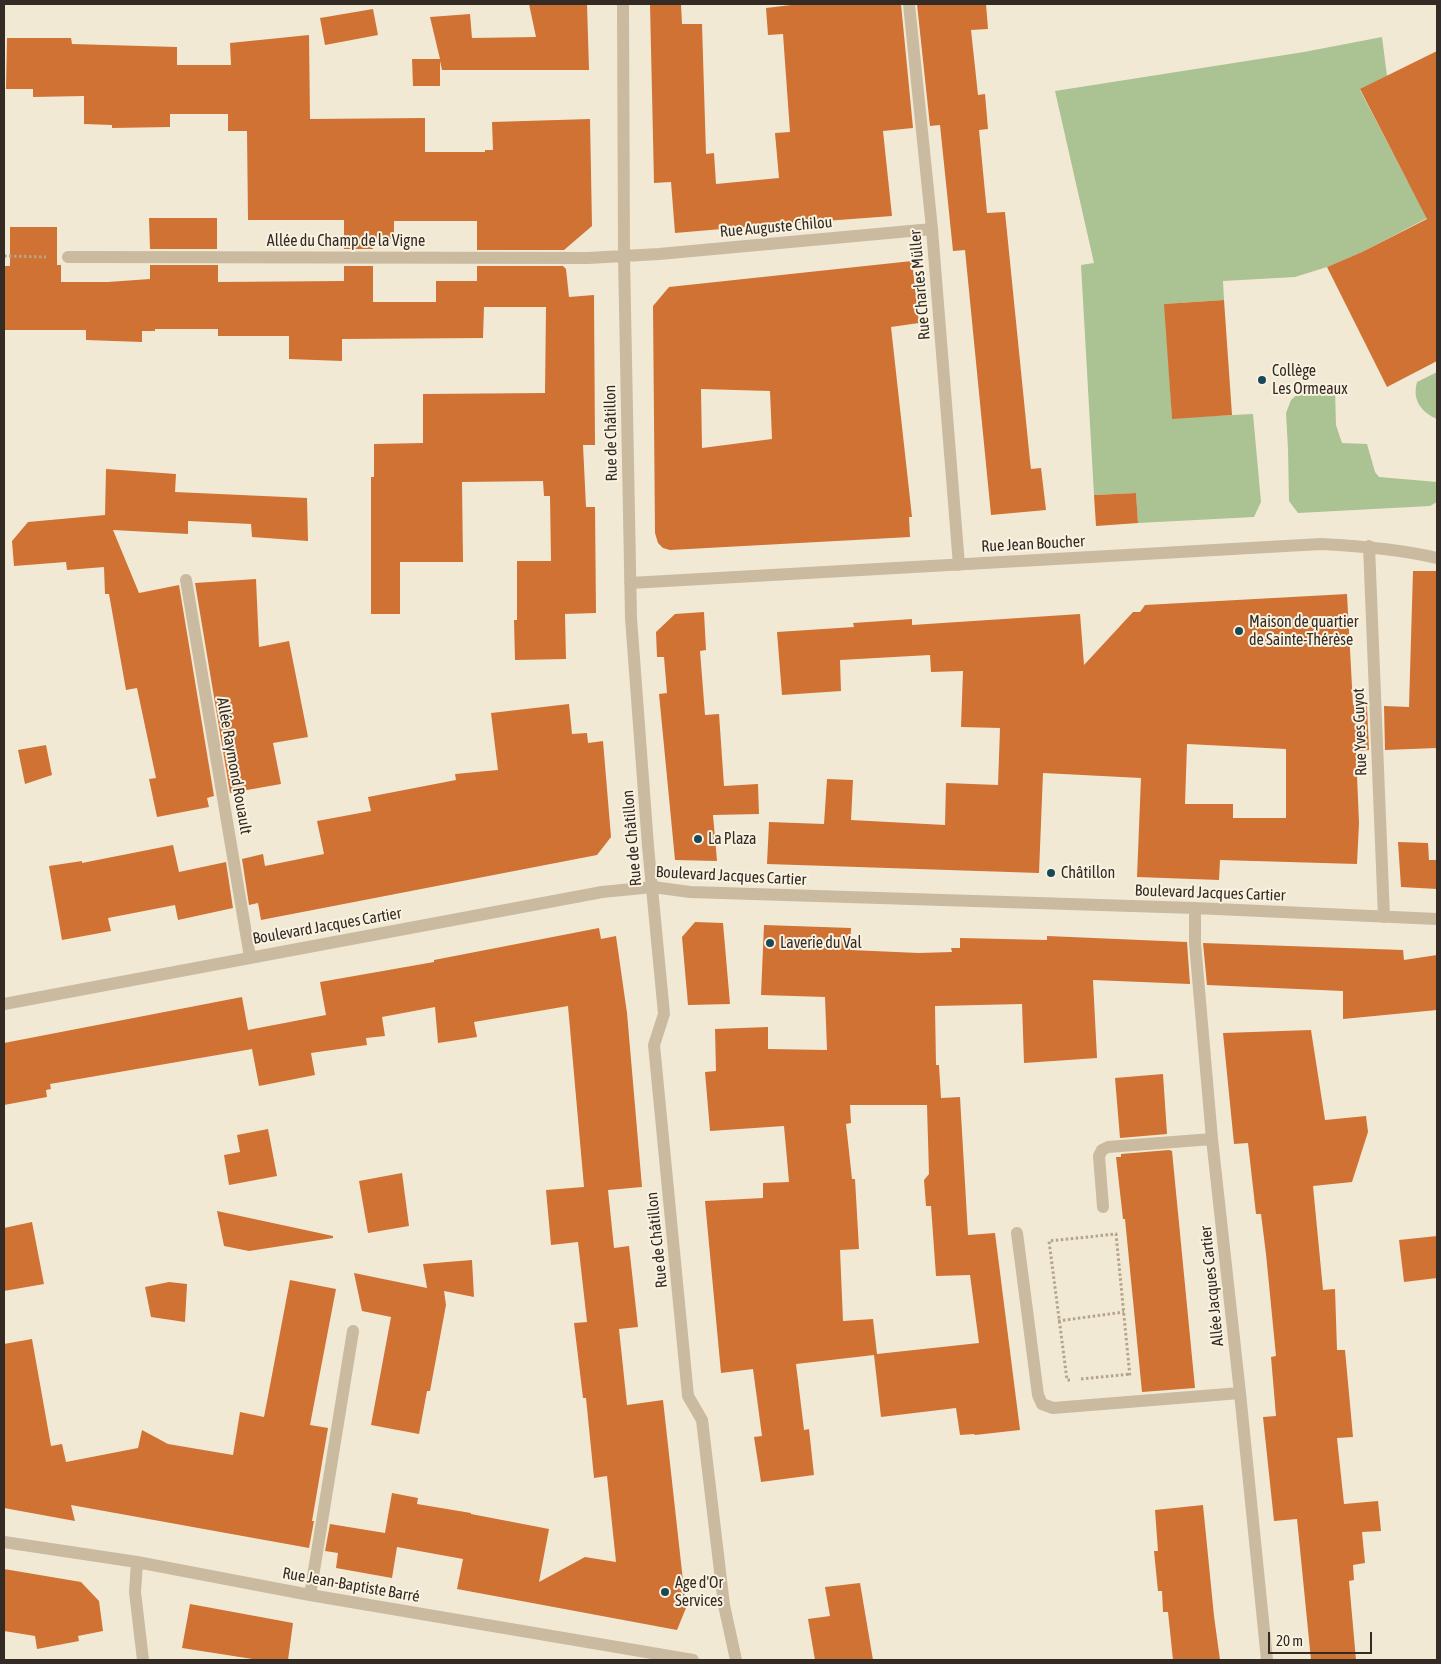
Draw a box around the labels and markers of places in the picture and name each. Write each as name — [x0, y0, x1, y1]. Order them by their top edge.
place label: Collège Les Ormeaux — [1272, 361, 1348, 399]
marker: Collège Les Ormeaux — [1256, 374, 1268, 386]
place label: Maison de quartier de Sainte-Thérèse — [1249, 612, 1359, 650]
marker: Maison de quartier de Sainte-Thérèse — [1233, 625, 1245, 637]
place label: La Plaza — [708, 829, 757, 849]
marker: La Plaza — [692, 833, 704, 845]
place label: Châtillon — [1061, 863, 1115, 883]
marker: Châtillon — [1045, 867, 1057, 879]
place label: Laverie du Val — [780, 933, 862, 953]
marker: Laverie du Val — [764, 937, 776, 949]
place label: Age d'Or Services — [675, 1573, 723, 1611]
marker: Age d'Or Services — [659, 1586, 671, 1598]

